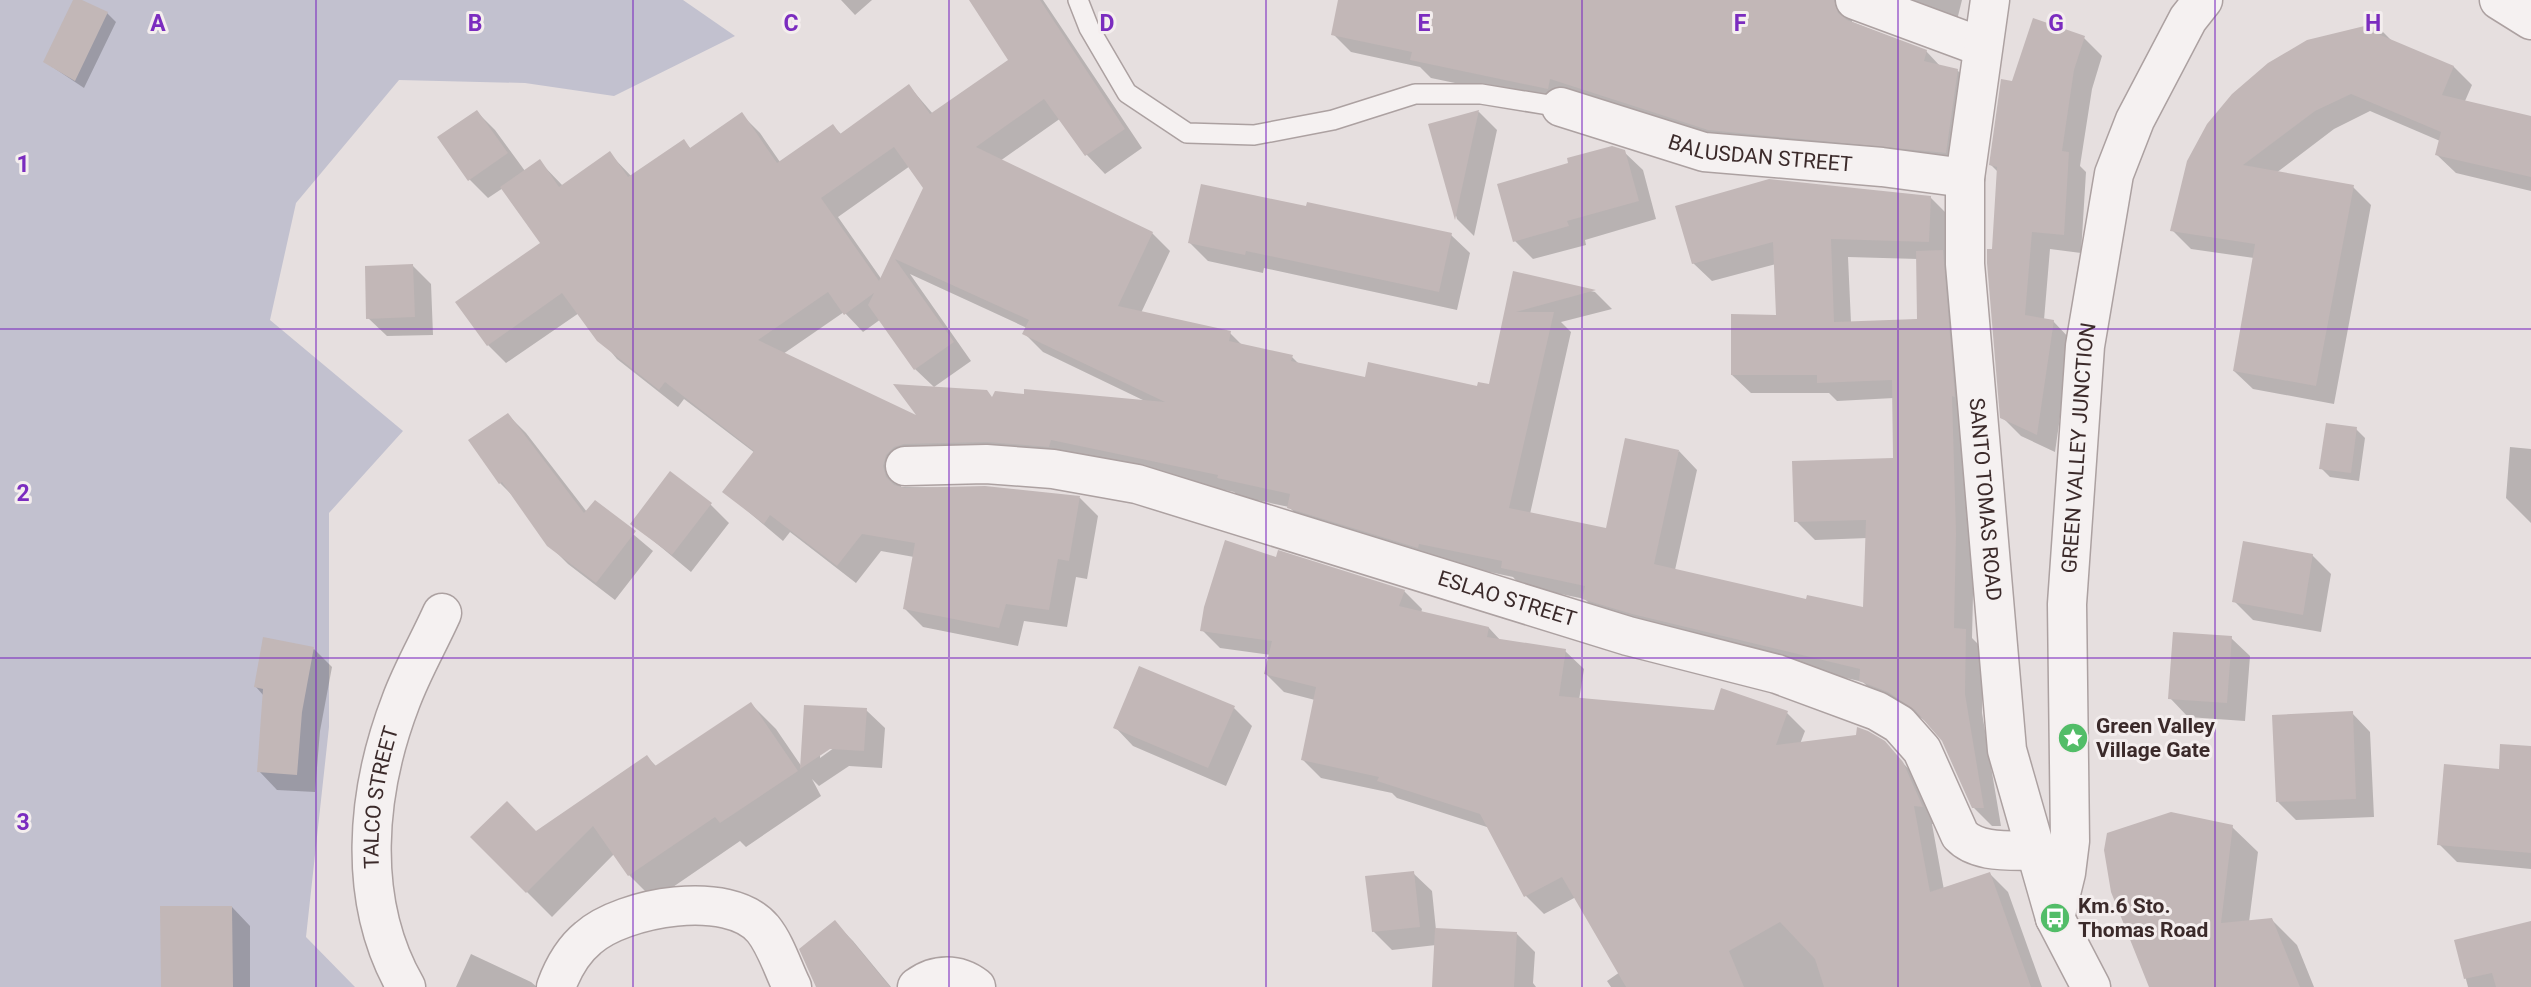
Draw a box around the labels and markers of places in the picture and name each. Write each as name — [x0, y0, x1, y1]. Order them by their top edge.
place label: Green Valley Village Gate — [2096, 714, 2215, 762]
place icon: Green Valley Village Gate — [2056, 721, 2090, 755]
place label: Km.6 Sto. Thomas Road — [2078, 894, 2208, 942]
bus stop icon: Km.6 Sto. Thomas Road — [2038, 901, 2072, 935]

